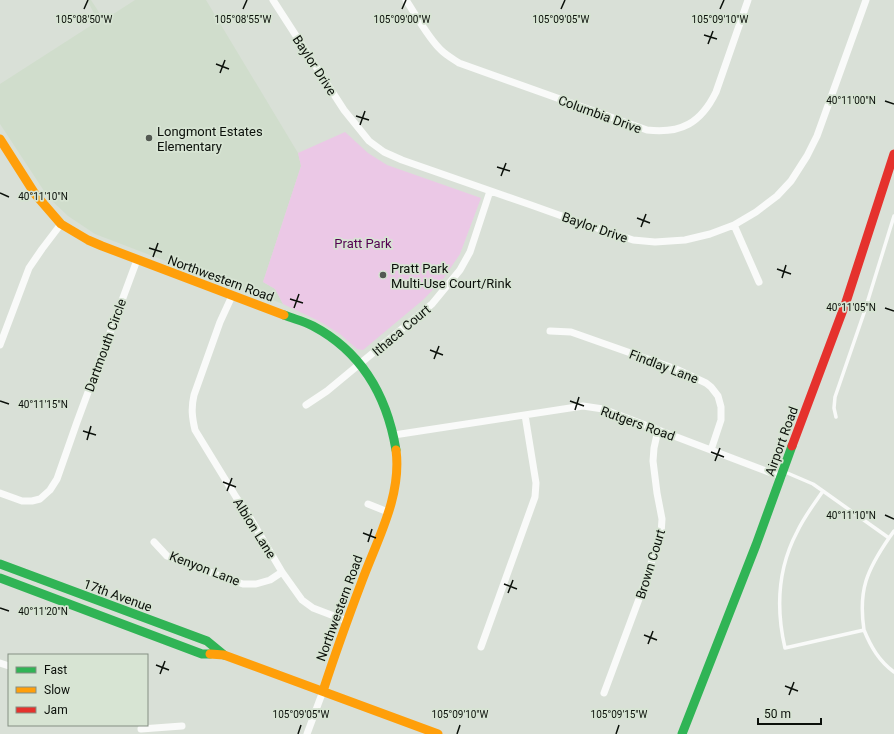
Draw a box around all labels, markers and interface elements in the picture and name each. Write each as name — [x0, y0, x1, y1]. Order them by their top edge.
text: 105°08'50"W — [56, 14, 113, 25]
text: 105°08'55"W — [215, 14, 272, 25]
text: 105°09'00"W — [374, 14, 431, 25]
text: 105°09'05"W — [533, 14, 590, 25]
text: 105°09'10"W — [692, 14, 749, 25]
street label: Baylor Drive — [290, 32, 340, 98]
street label: Columbia Drive — [556, 92, 644, 137]
text: 40°11'00"N — [826, 95, 876, 106]
place label: Longmont Estates Elementary — [157, 124, 263, 154]
marker: Longmont Estates Elementary — [144, 133, 154, 143]
text: 40°11'10"N — [18, 191, 68, 202]
street label: Baylor Drive — [560, 209, 630, 246]
park label: Pratt Park — [334, 236, 392, 251]
street label: Northwestern Road — [166, 252, 276, 305]
place label: Pratt Park Multi-Use Court/Rink — [391, 261, 512, 291]
marker: Pratt Park Multi-Use Court/Rink — [378, 270, 388, 280]
street label: Dartmouth Circle — [82, 296, 129, 394]
street label: Ithaca Court — [369, 302, 433, 359]
text: 40°11'05"N — [826, 302, 876, 313]
street label: Findlay Lane — [627, 346, 700, 387]
text: 40°11'15"N — [18, 399, 68, 410]
street label: Rutgers Road — [599, 403, 677, 444]
street label: Airport Road — [762, 404, 801, 478]
street label: Albion Lane — [230, 495, 279, 561]
text: 40°11'10"N — [826, 510, 876, 521]
street label: Brown Court — [633, 528, 668, 601]
street label: Kenyon Lane — [168, 548, 242, 589]
street label: Northwestern Road — [313, 553, 366, 663]
street label: 17th Avenue — [82, 576, 154, 615]
text: 40°11'20"N — [18, 606, 68, 617]
legend — [8, 654, 148, 726]
text: Fast — [44, 663, 67, 677]
text: Slow — [44, 683, 70, 697]
scale bar — [758, 700, 821, 726]
text: Jam — [44, 703, 68, 717]
text: 50 m — [764, 707, 791, 721]
text: 105°09'05"W — [273, 709, 330, 720]
text: 105°09'10"W — [432, 709, 489, 720]
text: 105°09'15"W — [591, 709, 648, 720]

